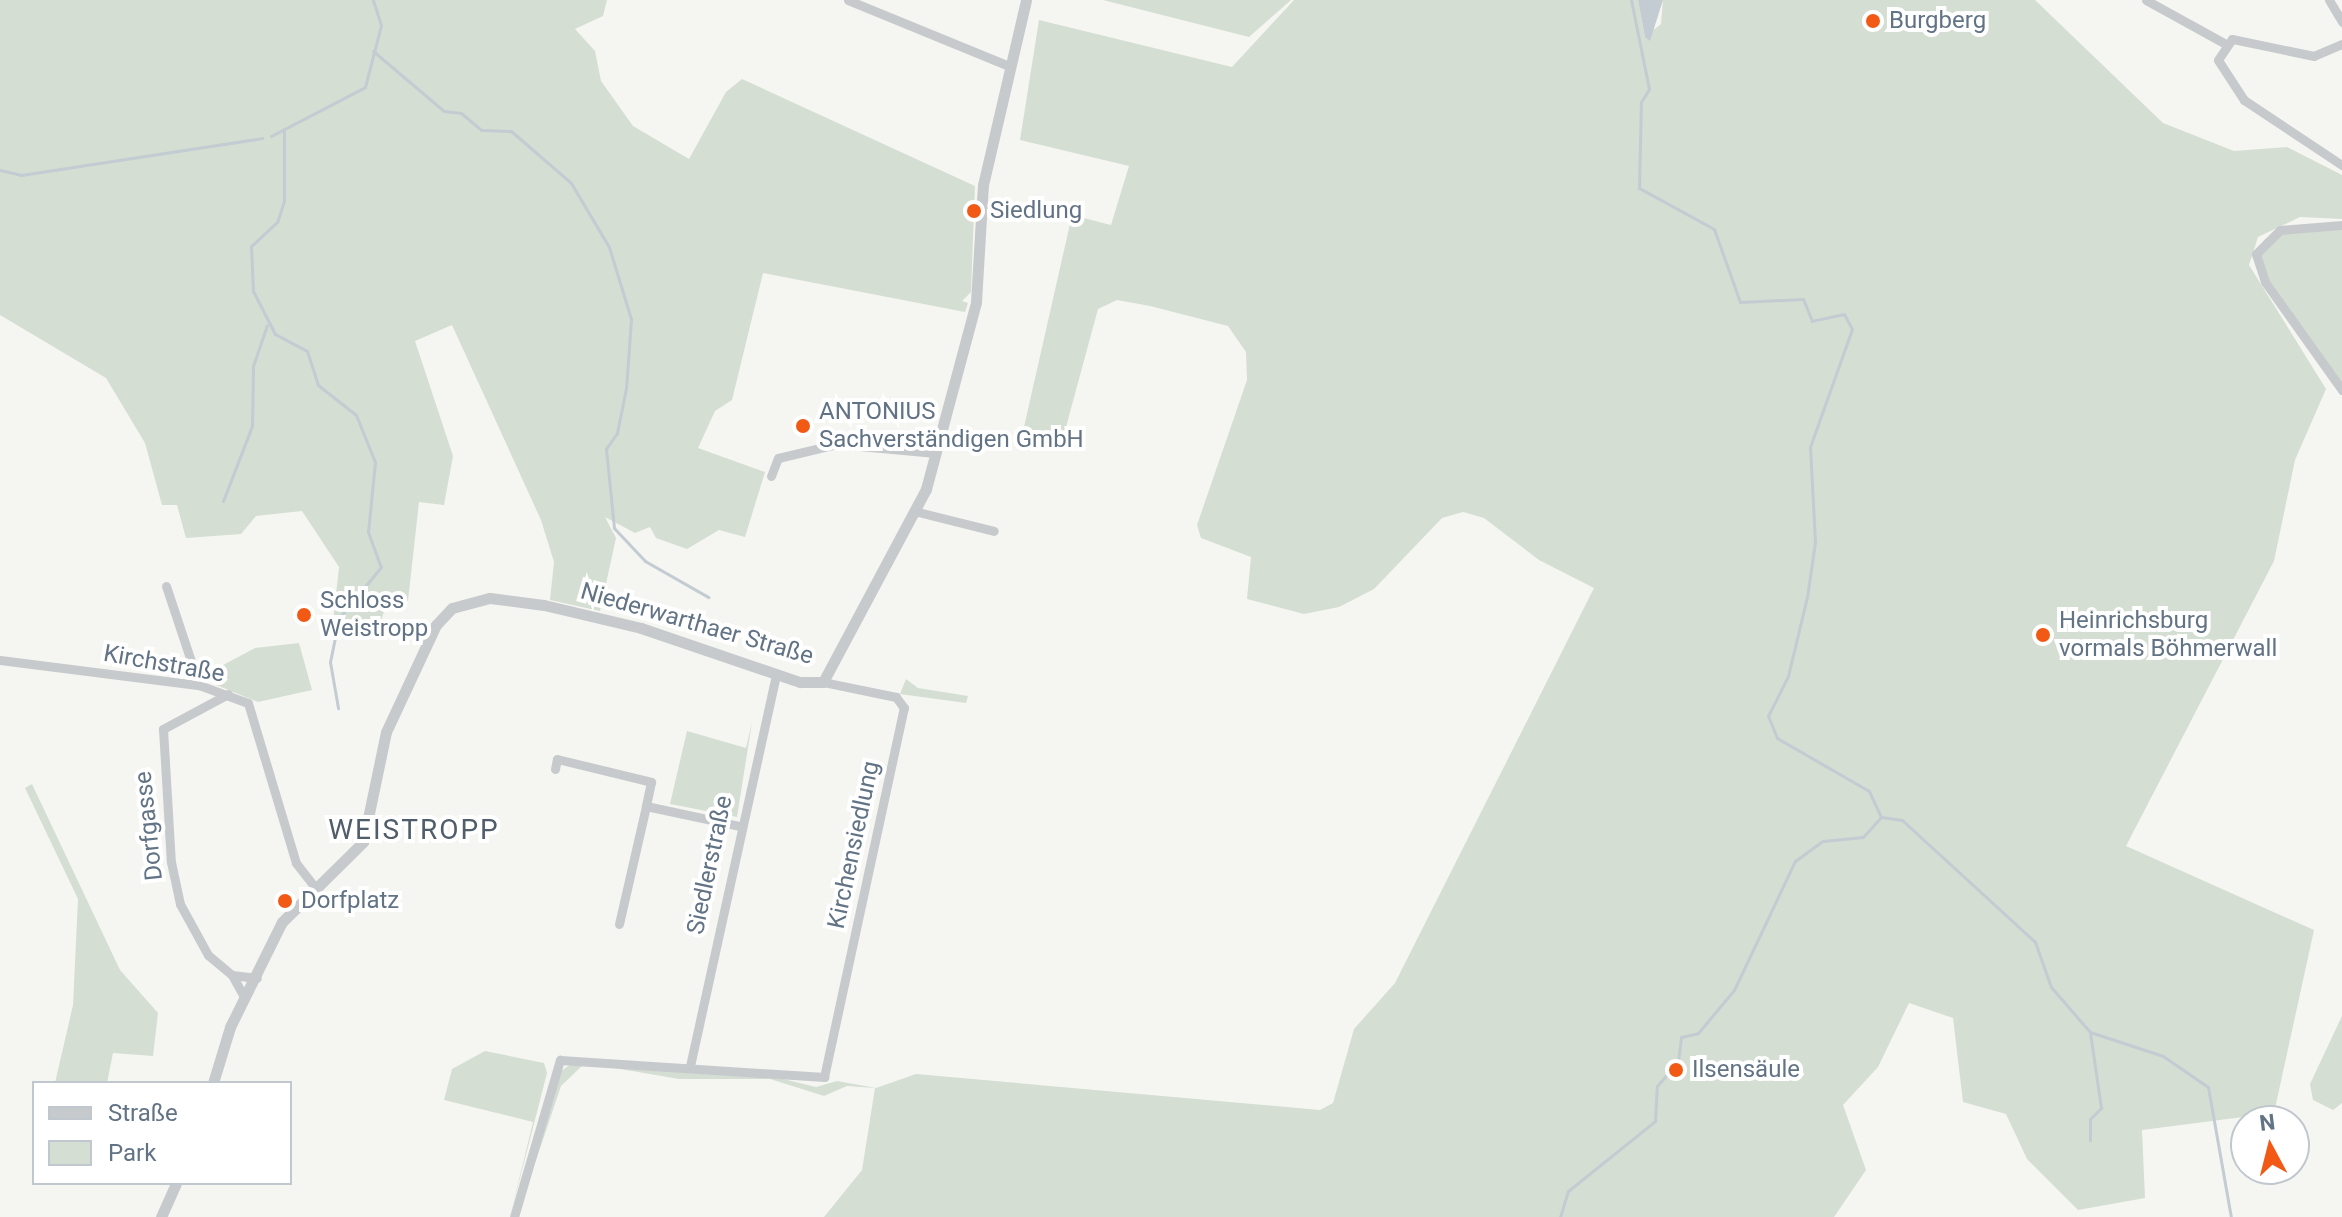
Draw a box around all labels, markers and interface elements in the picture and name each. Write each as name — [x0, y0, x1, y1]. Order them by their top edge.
place label: Burgberg — [1889, 7, 1986, 35]
marker: Burgberg — [1864, 12, 1882, 30]
place label: Siedlung — [990, 197, 1082, 225]
marker: Siedlung — [965, 202, 983, 220]
place label: ANTONIUS Sachverständigen GmbH — [819, 398, 1084, 454]
marker: ANTONIUS Sachverständigen GmbH — [794, 417, 812, 435]
street label: Niederwarthaer Straße — [577, 577, 817, 671]
place label: Schloss Weistropp — [320, 587, 428, 643]
marker: Schloss Weistropp — [295, 606, 313, 624]
place label: Heinrichsburg vormals Böhmerwall — [2059, 607, 2277, 663]
marker: Heinrichsburg vormals Böhmerwall — [2034, 626, 2052, 644]
street label: Kirchstraße — [101, 639, 227, 689]
street label: Kirchensiedlung — [822, 758, 886, 932]
street label: Dorfgasse — [129, 770, 169, 882]
street label: Siedlerstraße — [681, 793, 739, 937]
district label: WEISTROPP — [328, 813, 500, 847]
place label: Dorfplatz — [301, 887, 399, 915]
marker: Dorfplatz — [276, 892, 294, 910]
place label: Ilsensäule — [1692, 1056, 1800, 1084]
marker: Ilsensäule — [1667, 1061, 1685, 1079]
legend — [32, 1081, 292, 1185]
text: Straße — [108, 1099, 178, 1127]
north arrow — [2230, 1105, 2310, 1185]
text: N — [2258, 1109, 2276, 1136]
text: Park — [108, 1139, 156, 1167]

